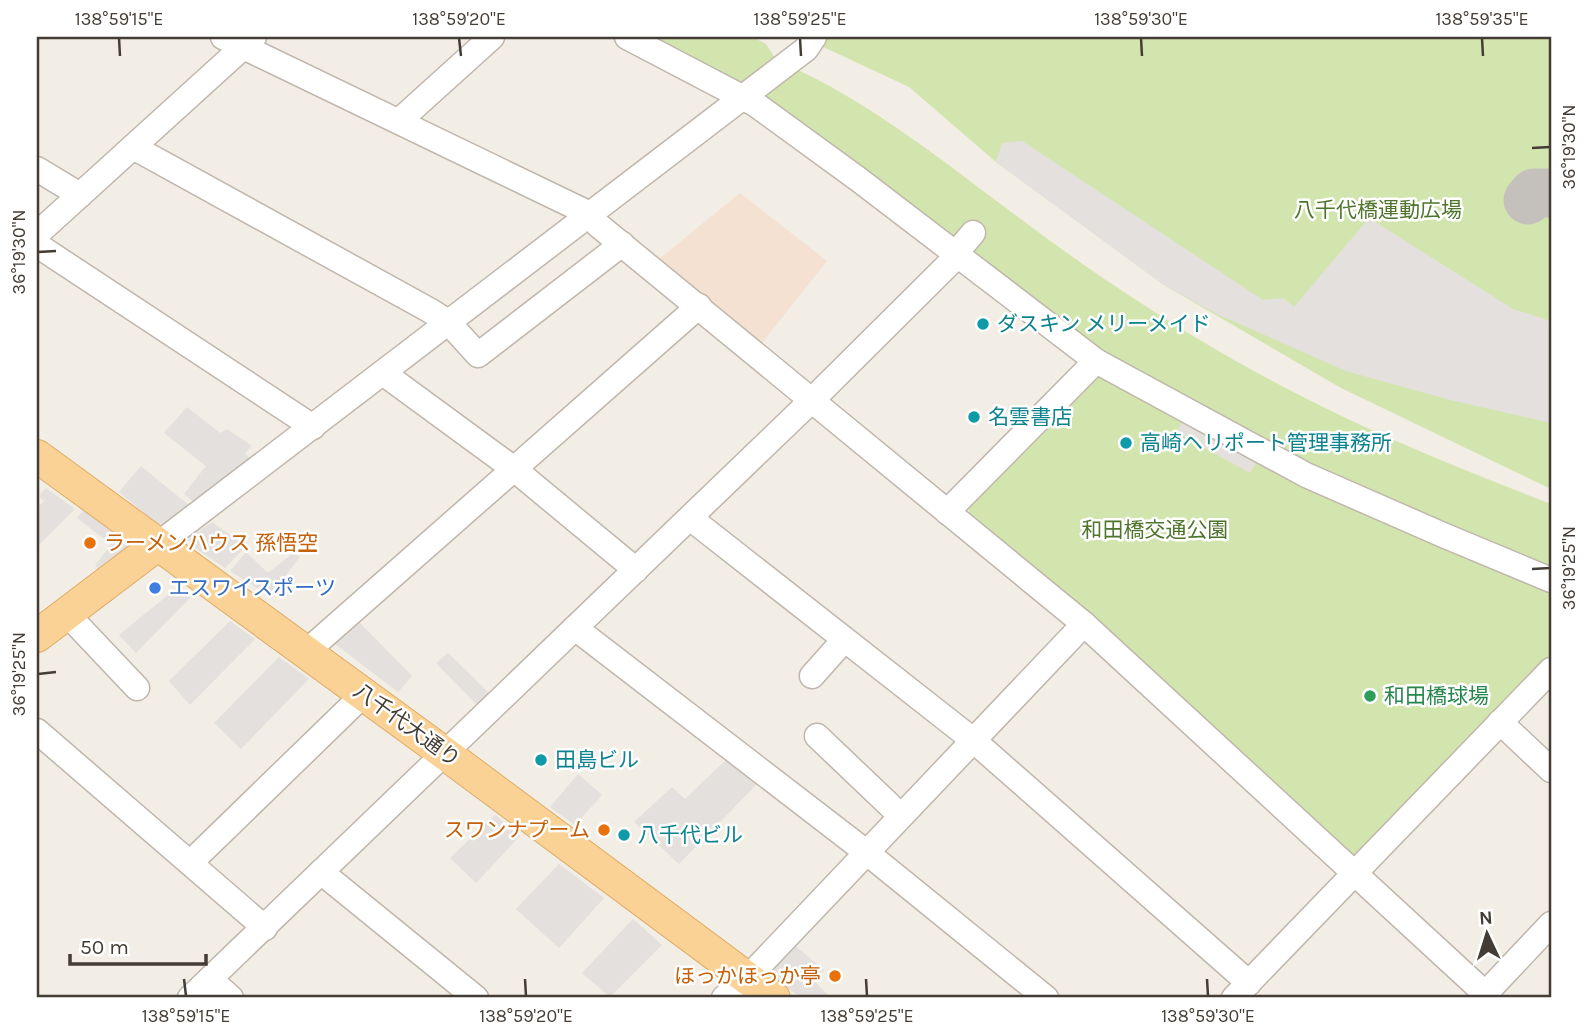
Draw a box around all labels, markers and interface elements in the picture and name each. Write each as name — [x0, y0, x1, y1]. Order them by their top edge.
text: 138°59'15"E — [75, 8, 163, 30]
text: 138°59'20"E — [412, 8, 506, 30]
text: 138°59'25"E — [754, 8, 847, 30]
text: 138°59'30"E — [1094, 8, 1188, 30]
text: 138°59'35"E — [1435, 8, 1529, 30]
text: 36°19'30"N — [1558, 105, 1580, 190]
park label: 八千代橋運動広場 — [1294, 198, 1462, 222]
text: 36°19'30"N — [8, 210, 30, 295]
place label: ダスキン メリーメイド — [997, 312, 1211, 336]
marker: ダスキン メリーメイド — [975, 316, 991, 332]
place label: 名雲書店 — [988, 405, 1072, 429]
marker: 名雲書店 — [966, 409, 982, 425]
place label: 高崎ヘリポート管理事務所 — [1140, 431, 1392, 455]
marker: 高崎ヘリポート管理事務所 — [1118, 435, 1134, 451]
park label: 和田橋交通公園 — [1082, 518, 1229, 542]
text: 36°19'25"N — [1558, 526, 1580, 610]
place label: ラーメンハウス 孫悟空 — [104, 531, 318, 555]
marker: ラーメンハウス 孫悟空 — [82, 535, 98, 551]
place label: エスワイスポーツ — [169, 576, 336, 600]
marker: エスワイスポーツ — [147, 580, 163, 596]
text: 36°19'25"N — [8, 632, 30, 716]
street label: 八千代大通り — [349, 678, 465, 772]
place label: 和田橋球場 — [1384, 684, 1489, 708]
marker: 和田橋球場 — [1362, 688, 1378, 704]
place label: 田島ビル — [555, 748, 639, 772]
marker: 田島ビル — [533, 752, 549, 768]
place label: スワンナプーム — [444, 818, 590, 842]
marker: スワンナプーム — [596, 822, 612, 838]
place label: 八千代ビル — [638, 823, 743, 847]
marker: 八千代ビル — [616, 827, 632, 843]
north arrow — [1452, 898, 1522, 968]
text: N — [1478, 907, 1493, 929]
scale bar — [70, 923, 206, 967]
text: 50 m — [80, 935, 129, 959]
place label: ほっかほっか亭 — [674, 964, 821, 988]
marker: ほっかほっか亭 — [827, 968, 843, 984]
text: 138°59'15"E — [142, 1005, 230, 1027]
text: 138°59'20"E — [479, 1005, 573, 1027]
text: 138°59'25"E — [821, 1005, 914, 1027]
text: 138°59'30"E — [1161, 1005, 1255, 1027]

